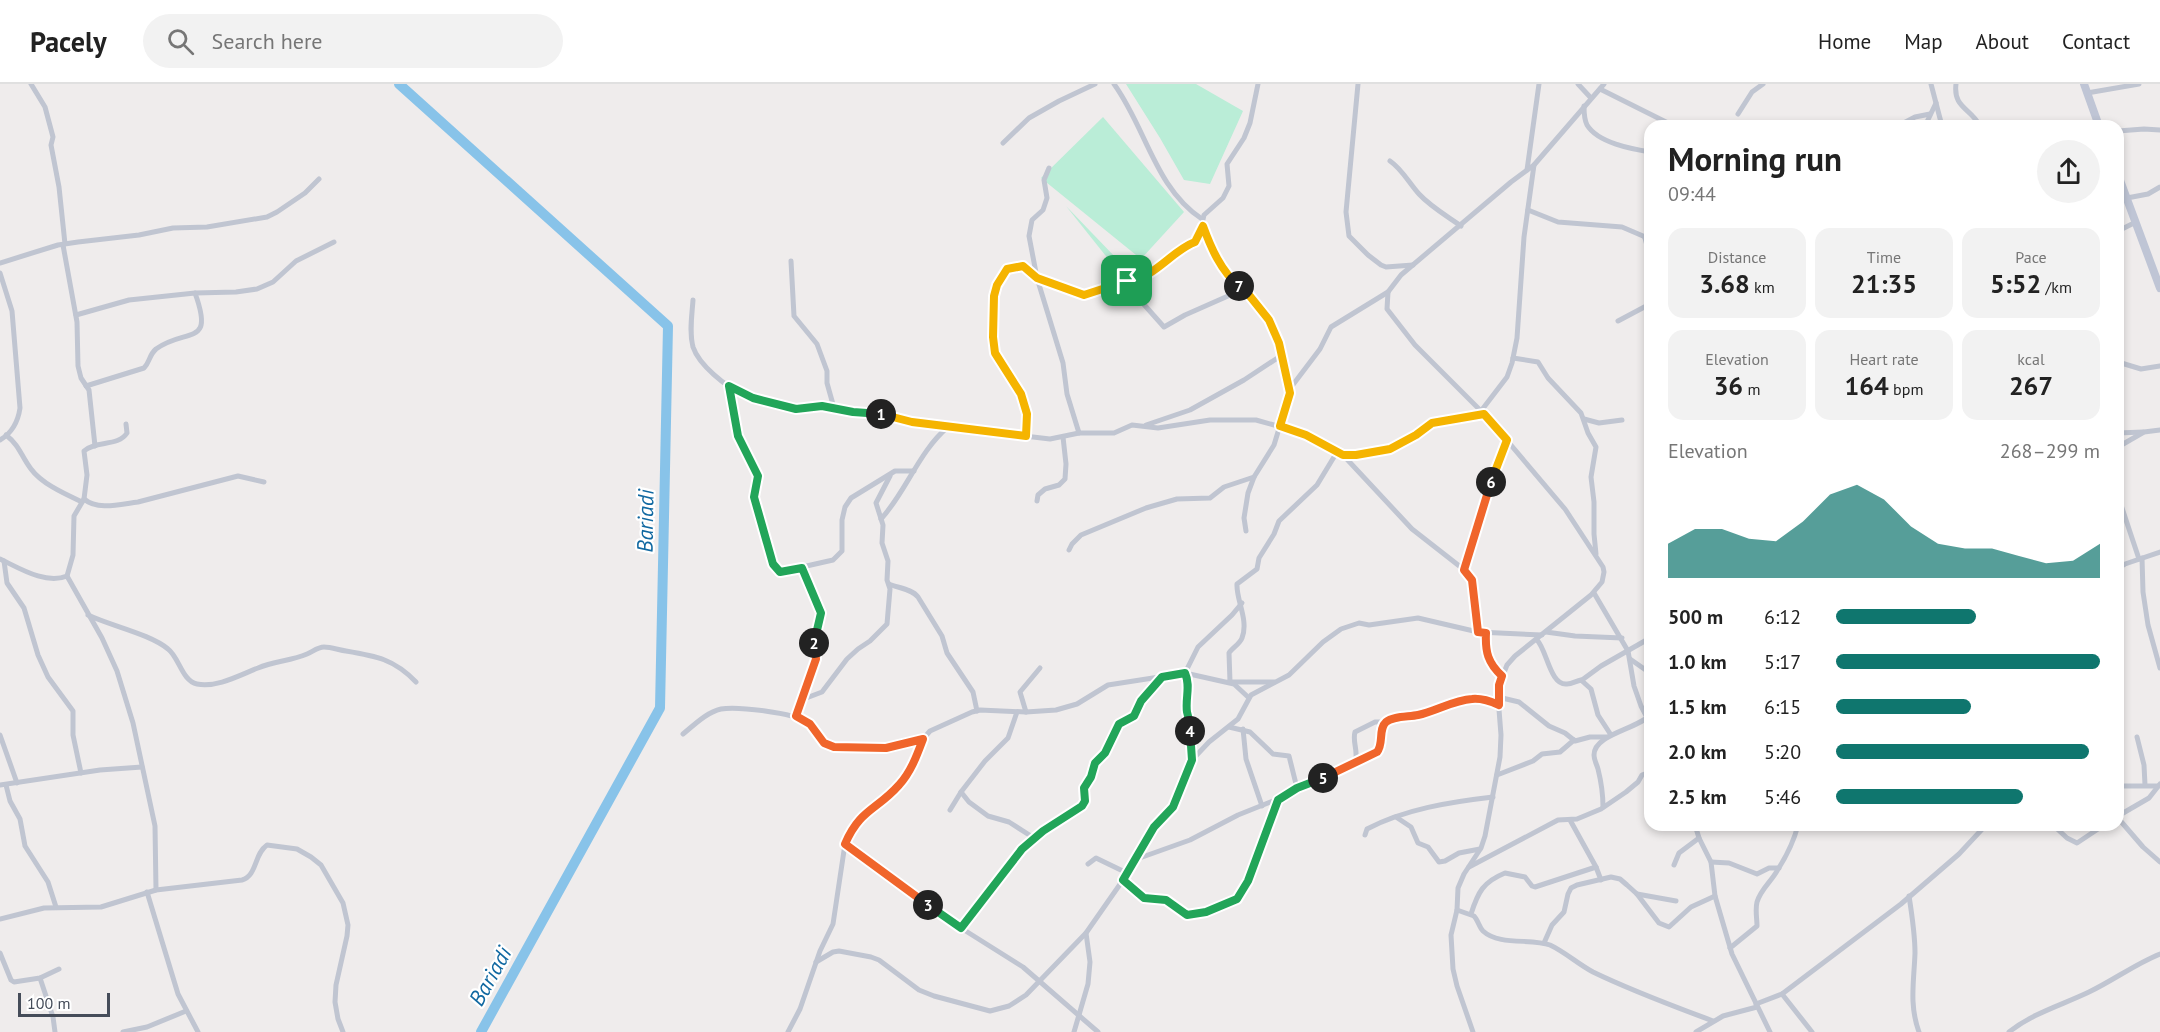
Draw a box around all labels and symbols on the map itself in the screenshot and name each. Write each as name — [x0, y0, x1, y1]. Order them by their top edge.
pin — [1101, 255, 1152, 306]
pin: 7 — [1224, 271, 1254, 301]
pin: 1 — [866, 399, 896, 429]
pin: 6 — [1476, 467, 1506, 497]
water label: Bariadi — [630, 488, 660, 553]
pin: 2 — [799, 628, 829, 658]
pin: 4 — [1175, 716, 1205, 746]
pin: 5 — [1308, 763, 1338, 793]
pin: 3 — [913, 890, 943, 920]
water label: Bariadi — [462, 940, 518, 1011]
scale bar — [18, 990, 110, 1018]

